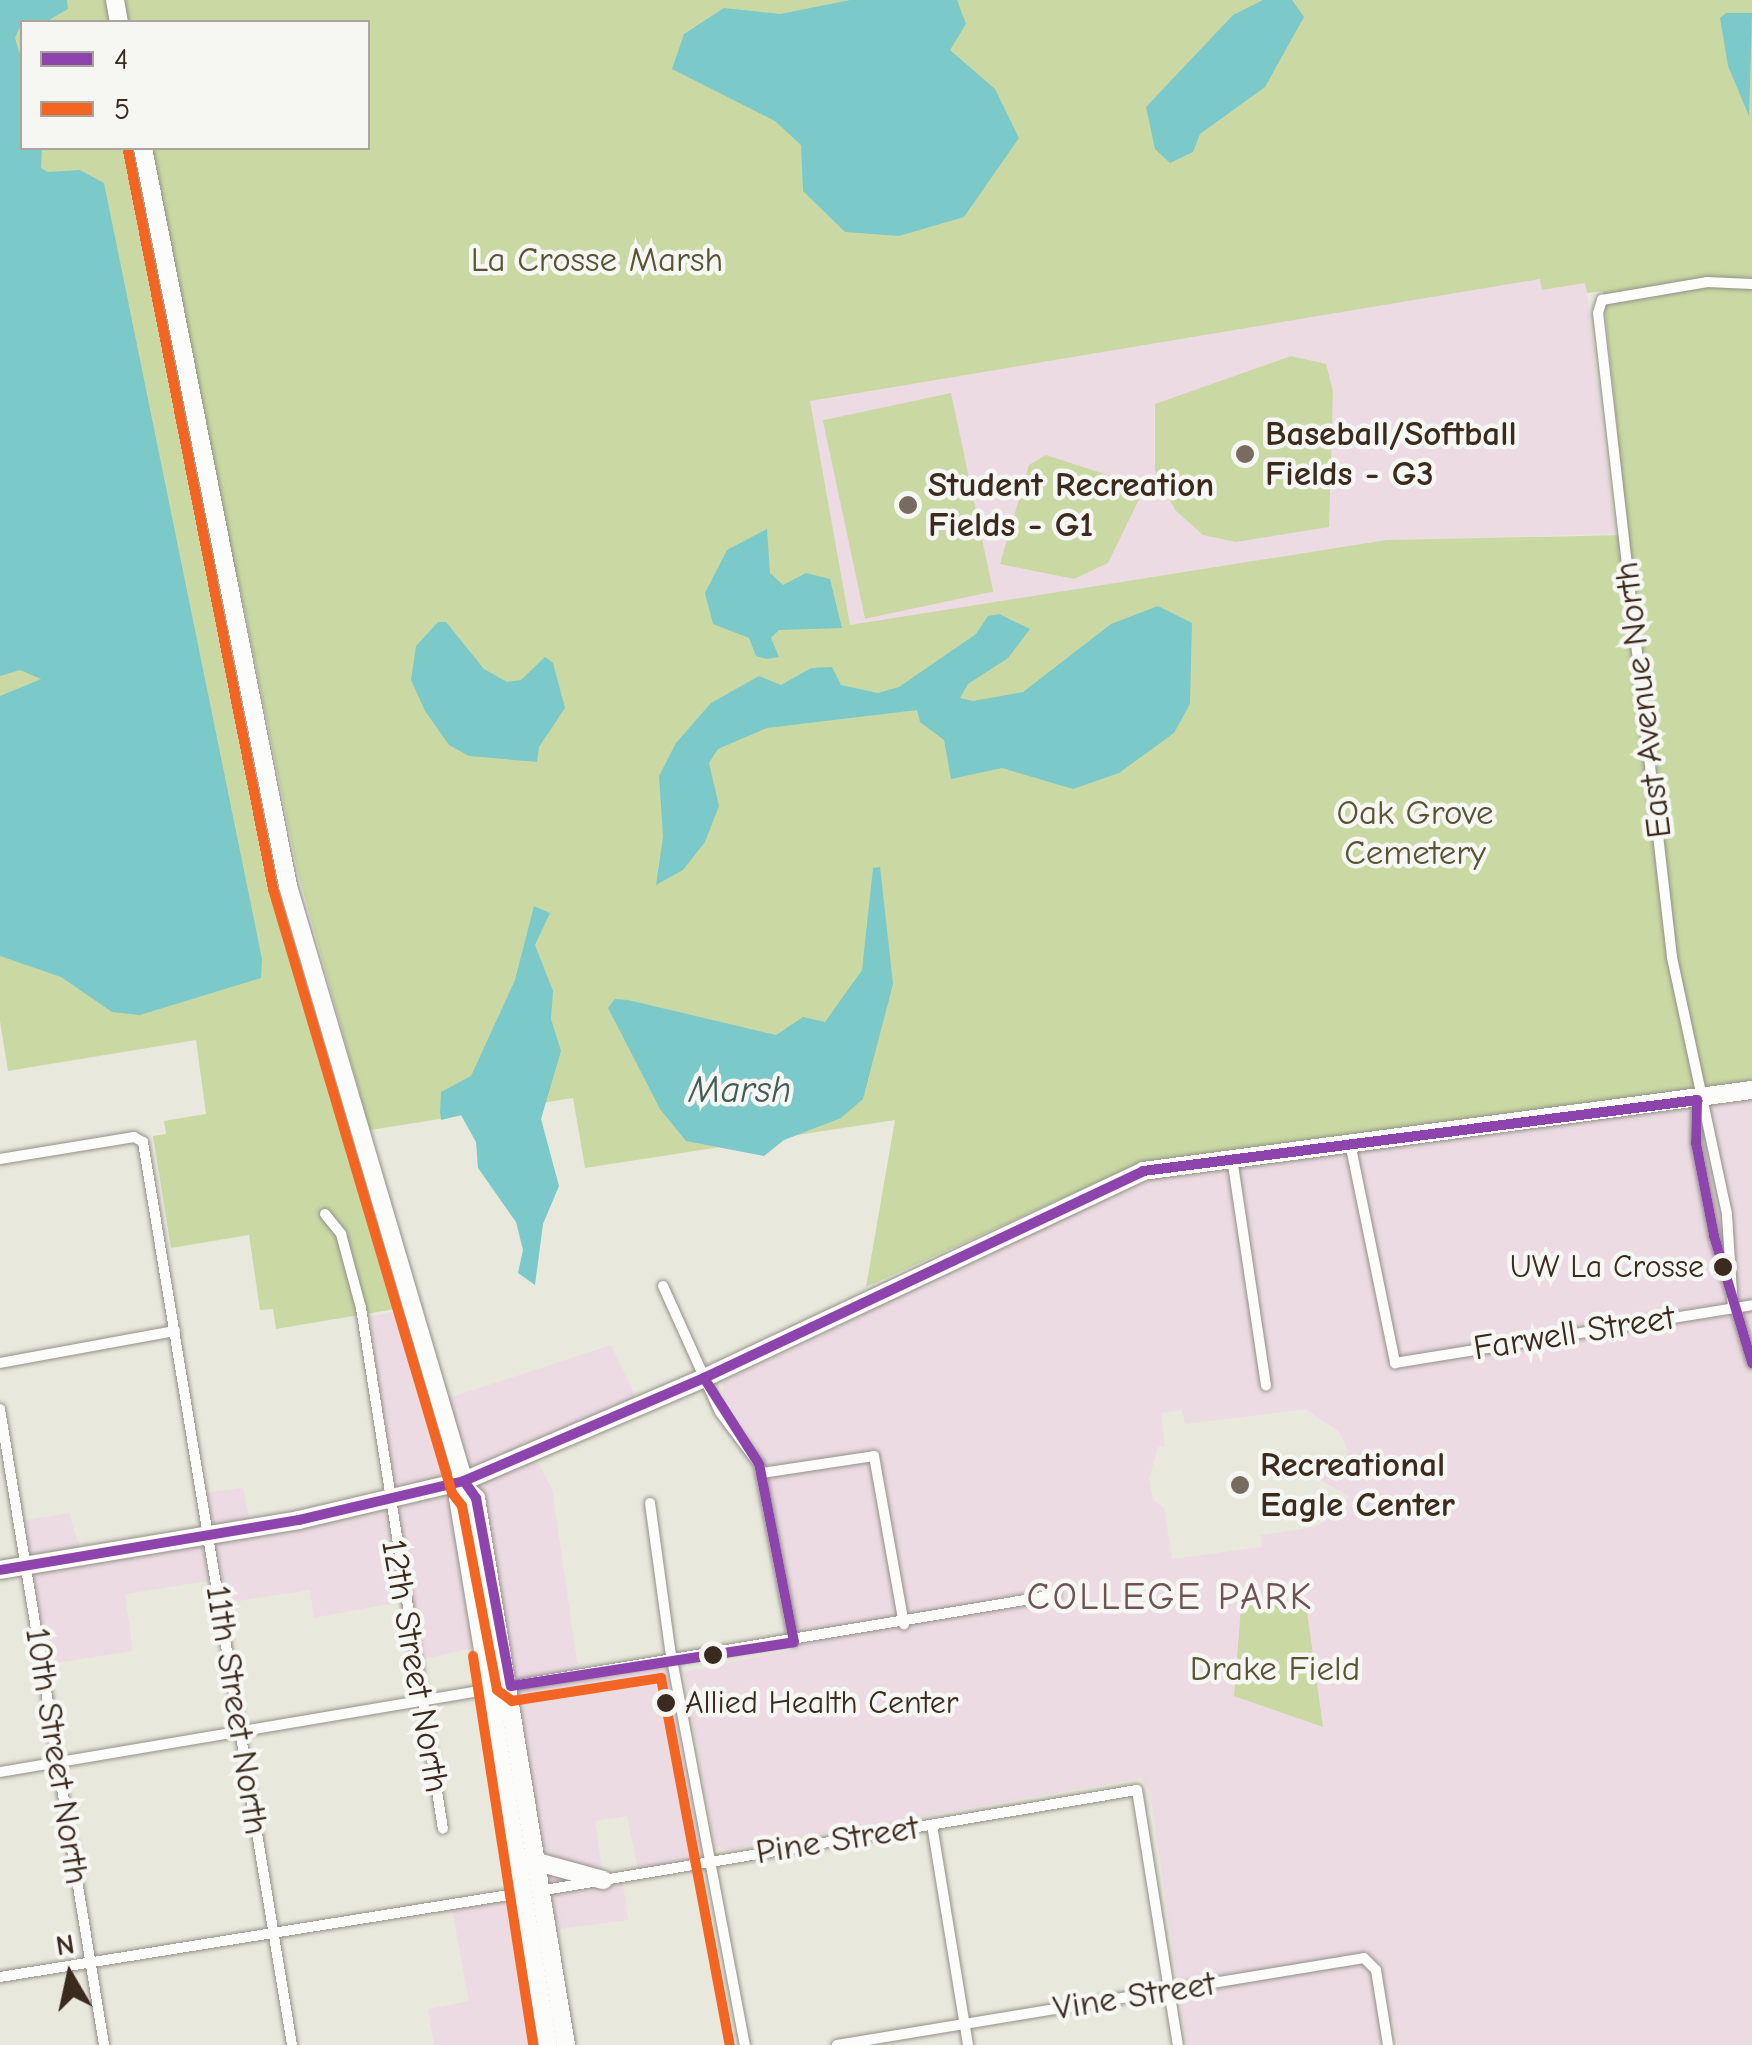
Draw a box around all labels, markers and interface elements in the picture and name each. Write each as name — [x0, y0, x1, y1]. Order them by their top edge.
legend — [20, 20, 370, 150]
text: 4 — [114, 42, 129, 77]
text: 5 — [114, 92, 130, 127]
park label: La Crosse Marsh — [471, 239, 723, 281]
place label: Baseball/Softball Fields - G3 — [1265, 413, 1517, 495]
marker: Baseball/Softball Fields - G3 — [1234, 443, 1256, 465]
place label: Student Recreation Fields - G1 — [928, 464, 1214, 546]
marker: Student Recreation Fields - G1 — [897, 494, 919, 516]
street label: East Avenue North — [1605, 560, 1681, 840]
park label: Oak Grove Cemetery — [1336, 792, 1494, 874]
water label: Marsh — [689, 1068, 791, 1114]
place label: UW La Crosse — [1510, 1248, 1704, 1286]
marker: UW La Crosse — [1713, 1257, 1733, 1277]
street label: Farwell Street — [1471, 1296, 1677, 1370]
place label: Recreational Eagle Center — [1260, 1444, 1455, 1526]
marker: Recreational Eagle Center — [1229, 1474, 1251, 1496]
street label: 12th Street North — [372, 1536, 458, 1796]
district label: COLLEGE PARK — [1027, 1575, 1313, 1621]
street label: 11th Street North — [197, 1582, 277, 1838]
street label: 10th Street North — [16, 1625, 98, 1887]
unlabelled marker — [703, 1645, 723, 1665]
park label: Drake Field — [1190, 1648, 1360, 1690]
place label: Allied Health Center — [685, 1684, 959, 1722]
marker: Allied Health Center — [656, 1693, 676, 1713]
street label: Pine Street — [753, 1806, 921, 1874]
north arrow — [20, 1925, 120, 2025]
text: N — [54, 1928, 77, 1963]
street label: Vine Street — [1050, 1963, 1218, 2029]

